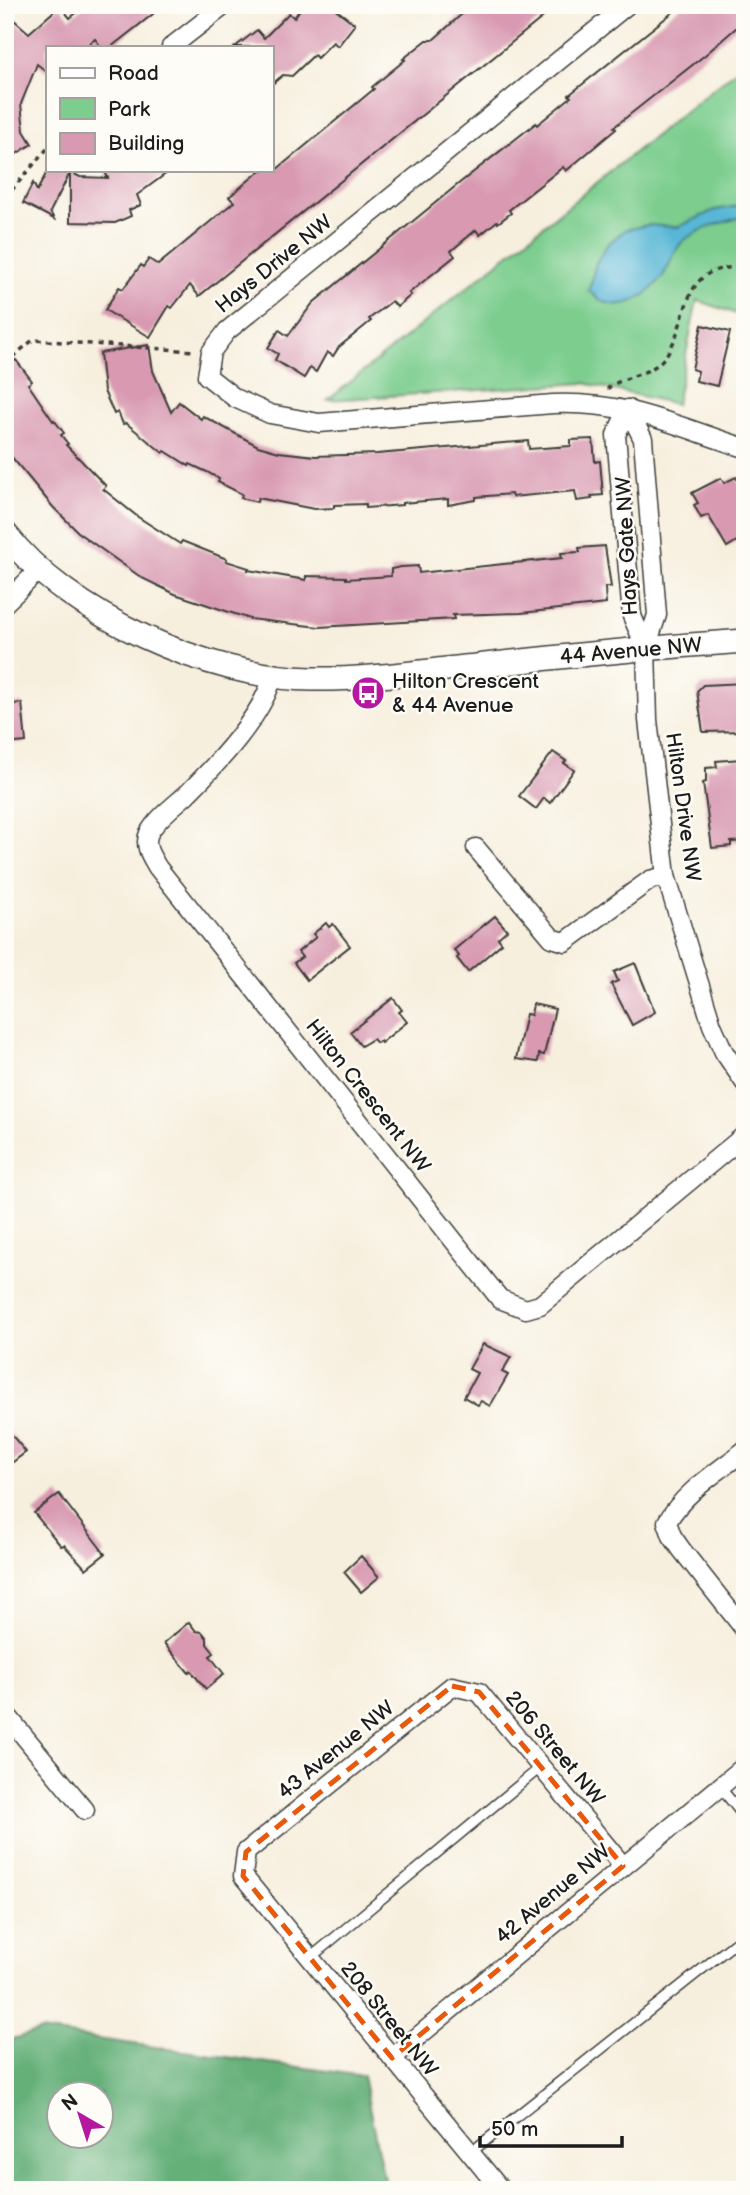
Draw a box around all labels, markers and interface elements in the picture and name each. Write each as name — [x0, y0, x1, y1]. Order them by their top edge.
legend — [46, 46, 273, 172]
text: Road — [108, 61, 159, 86]
text: Park — [108, 97, 151, 122]
text: Building — [108, 131, 184, 156]
street label: Hays Drive NW — [211, 209, 337, 319]
street label: Hays Gate NW — [611, 476, 643, 616]
street label: 44 Avenue NW — [559, 632, 703, 670]
place label: Hilton Crescent & 44 Avenue — [392, 669, 540, 718]
bus stop icon: Hilton Crescent & 44 Avenue — [349, 674, 387, 712]
street label: Hilton Drive NW — [660, 731, 706, 883]
street label: Hilton Crescent NW — [300, 1014, 436, 1178]
street label: 206 Street NW — [500, 1686, 610, 1810]
street label: 43 Avenue NW — [273, 1695, 399, 1805]
street label: 42 Avenue NW — [491, 1839, 615, 1949]
street label: 208 Street NW — [335, 1956, 443, 2082]
north arrow — [46, 2080, 116, 2150]
text: N — [57, 2090, 83, 2116]
scale bar — [480, 2104, 622, 2148]
text: 50 m — [491, 2117, 538, 2142]

